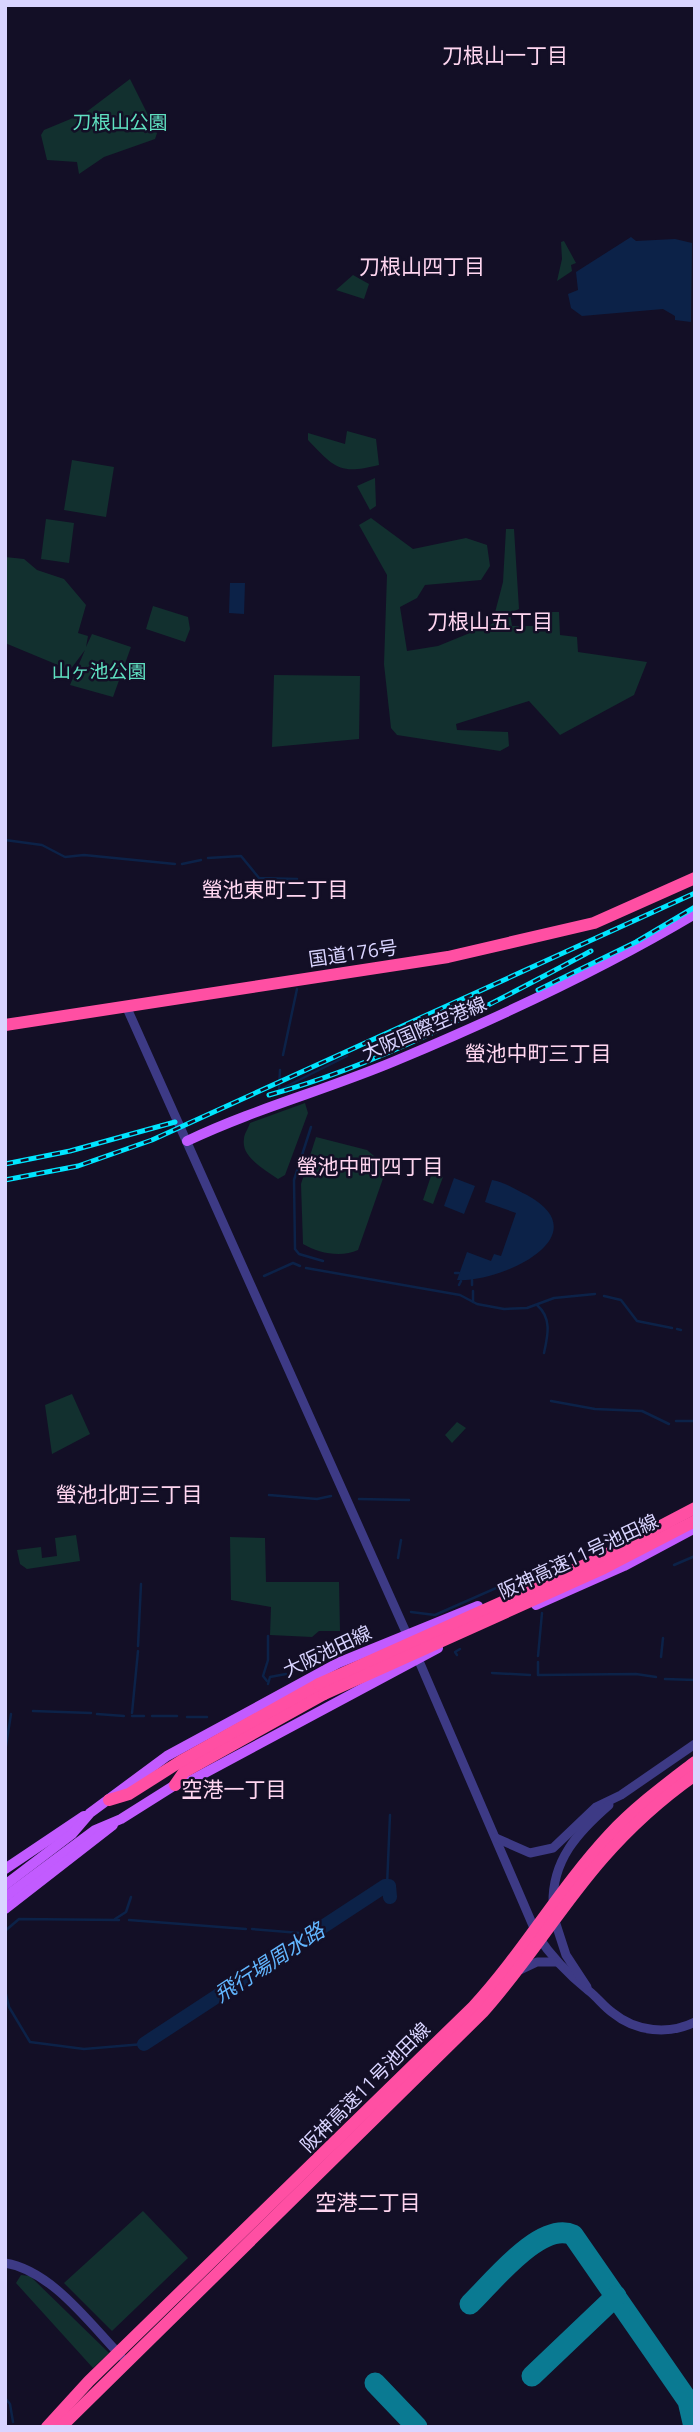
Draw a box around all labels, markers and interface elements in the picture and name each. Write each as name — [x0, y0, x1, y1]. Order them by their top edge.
district label: 刀根山一丁目 — [442, 41, 568, 69]
park label: 刀根山公園 — [72, 109, 168, 135]
district label: 刀根山四丁目 — [359, 252, 485, 280]
district label: 刀根山五丁目 — [427, 607, 553, 635]
park label: 山ヶ池公園 — [51, 658, 147, 684]
district label: 螢池東町二丁目 — [202, 875, 349, 903]
street label: 国道176号 — [307, 934, 399, 972]
street label: 大阪国際空港線 — [358, 990, 490, 1066]
district label: 螢池中町三丁目 — [465, 1039, 612, 1067]
district label: 螢池中町四丁目 — [297, 1152, 444, 1180]
district label: 螢池北町三丁目 — [56, 1480, 203, 1508]
street label: 阪神高速11号池田線 — [494, 1508, 662, 1604]
street label: 大阪池田線 — [278, 1619, 376, 1683]
district label: 空港一丁目 — [182, 1775, 287, 1803]
water label: 飛行場周水路 — [209, 1915, 331, 2008]
street label: 阪神高速11号池田線 — [294, 2016, 436, 2158]
district label: 空港二丁目 — [316, 2188, 421, 2216]

